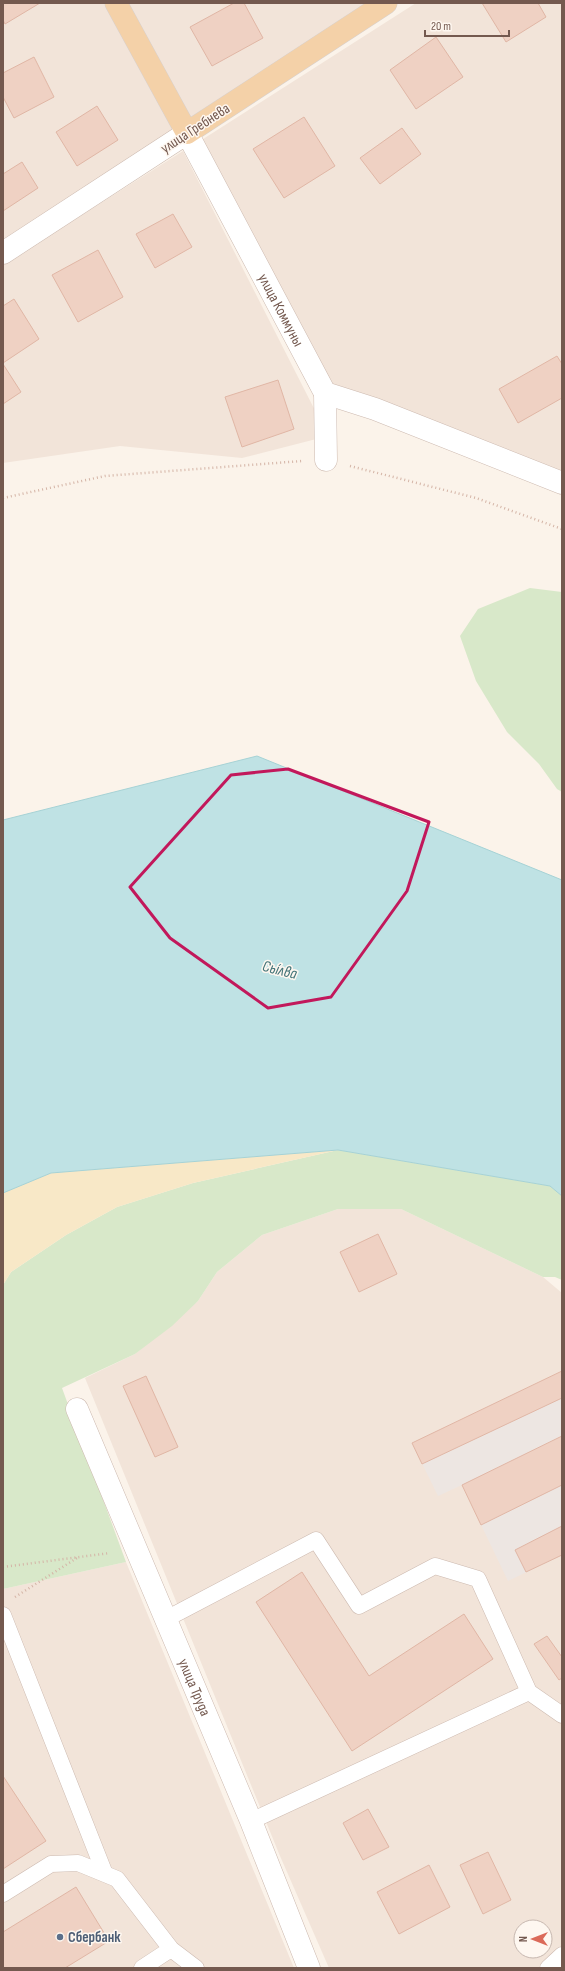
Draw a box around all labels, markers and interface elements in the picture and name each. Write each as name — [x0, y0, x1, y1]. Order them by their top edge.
scale bar — [425, 12, 509, 38]
text: 20 m — [431, 19, 451, 34]
street label: улица Гребнева — [157, 99, 234, 158]
street label: улица Коммуны — [253, 270, 308, 350]
water label: Сы́лва — [260, 957, 299, 984]
street label: улица Труда — [174, 1656, 215, 1719]
north arrow — [513, 1919, 553, 1959]
place label: Сбербанк — [68, 1928, 121, 1947]
marker: Сбербанк — [55, 1932, 65, 1942]
text: N — [517, 1936, 530, 1942]

